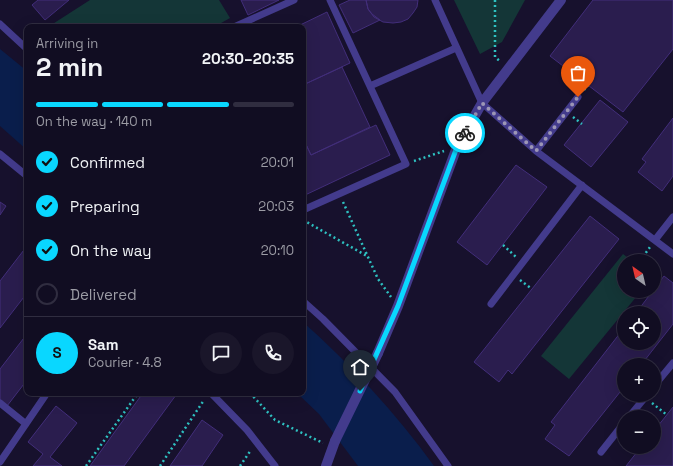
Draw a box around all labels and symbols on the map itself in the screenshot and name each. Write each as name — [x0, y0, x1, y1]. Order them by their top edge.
pin — [561, 56, 595, 97]
courier — [445, 113, 485, 153]
north arrow — [617, 254, 661, 298]
pin — [343, 350, 377, 391]

